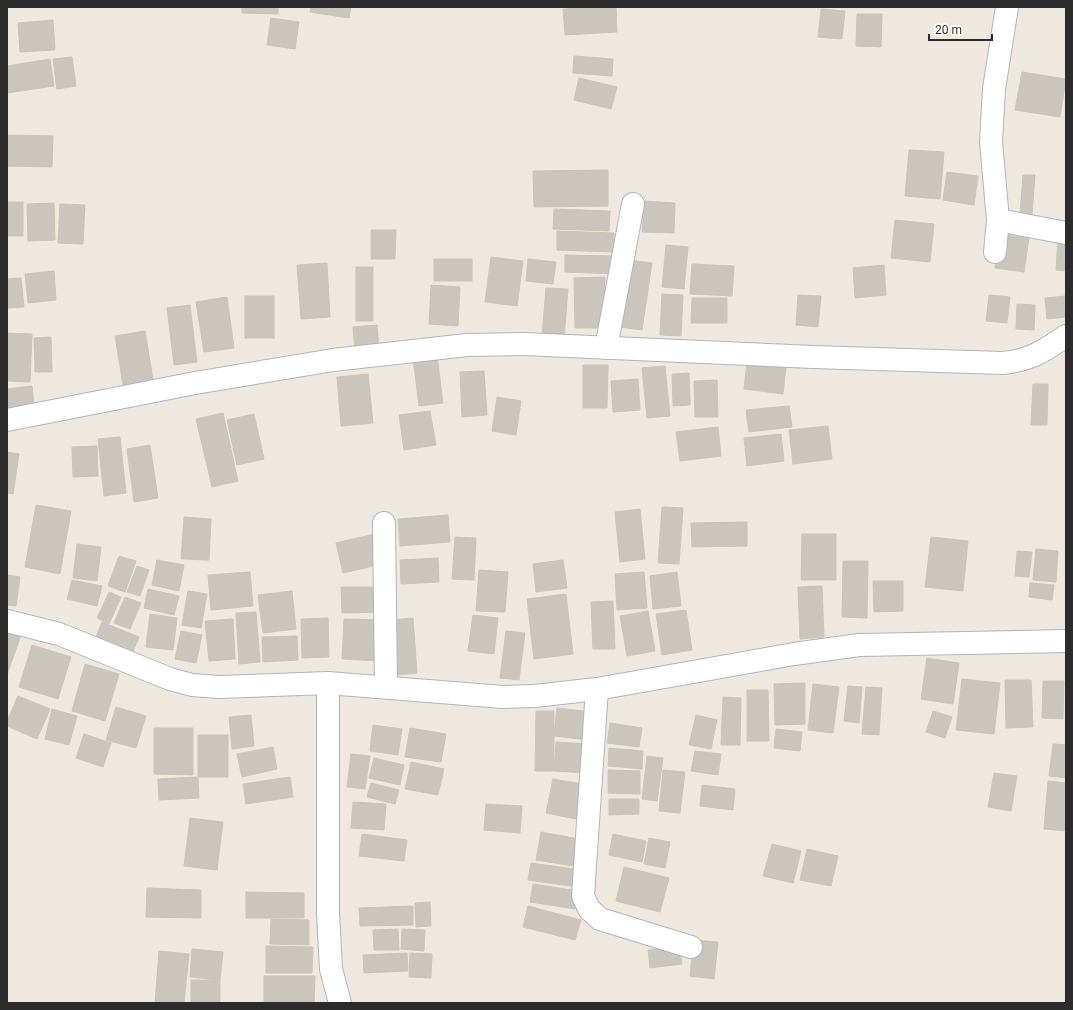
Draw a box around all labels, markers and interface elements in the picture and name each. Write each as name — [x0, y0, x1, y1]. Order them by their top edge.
scale bar — [929, 16, 992, 42]
text: 20 m — [935, 23, 962, 37]

